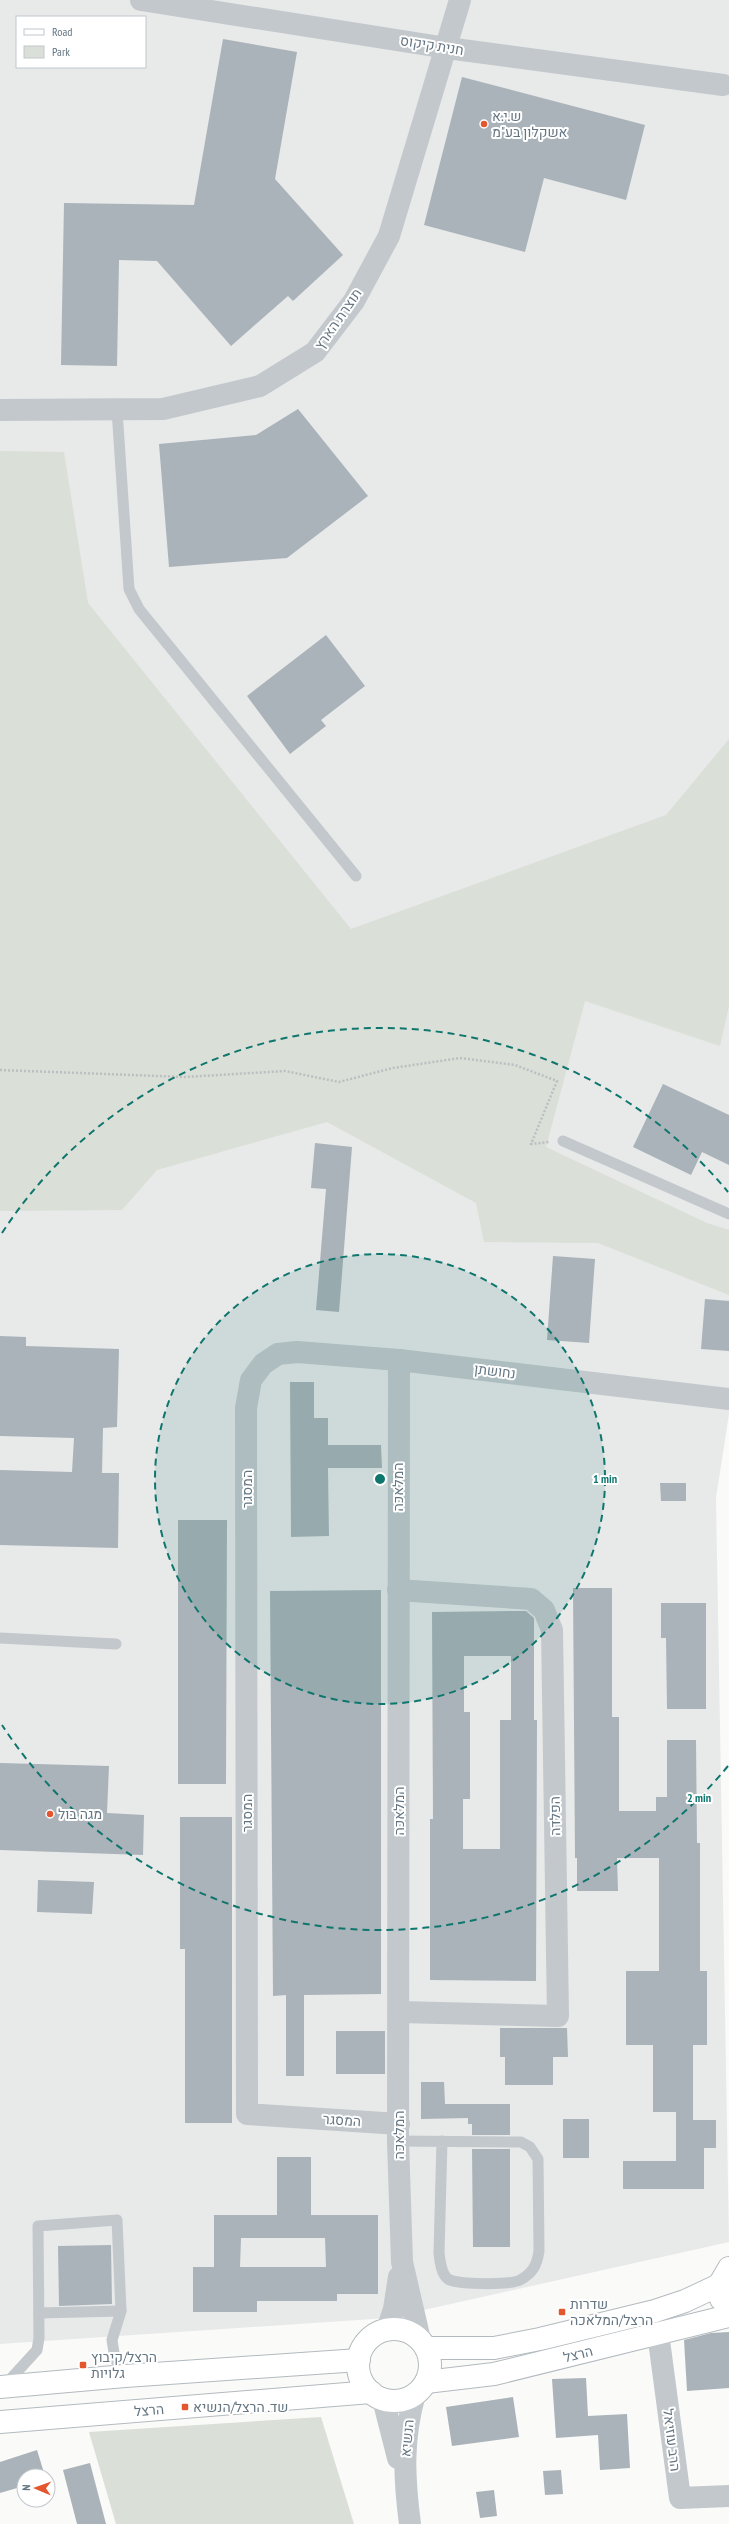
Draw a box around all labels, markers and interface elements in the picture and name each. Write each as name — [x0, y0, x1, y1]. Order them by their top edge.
legend — [16, 16, 146, 68]
text: Road — [52, 24, 72, 39]
street label: חנית קיקוס — [399, 31, 465, 59]
text: Park — [52, 44, 70, 59]
place label: ש.י.א אשקלון בע"מ — [492, 107, 567, 141]
marker: ש.י.א אשקלון בע"מ — [479, 119, 489, 129]
street label: תוצרת הארץ — [310, 285, 366, 353]
street label: נחושתן — [473, 1360, 517, 1382]
street label: המלאכה — [389, 1462, 407, 1512]
street label: המסגר — [238, 1470, 256, 1508]
text: 1 min — [593, 1471, 617, 1486]
centre of rings — [373, 1472, 387, 1486]
street label: המלאכה — [390, 1786, 408, 1836]
text: 2 min — [687, 1790, 711, 1805]
street label: המסגר — [238, 1794, 256, 1832]
street label: הפלדה — [546, 1796, 564, 1836]
place label: מגה בול — [58, 1805, 102, 1823]
marker: מגה בול — [45, 1809, 55, 1819]
street label: המסגר — [322, 2110, 362, 2130]
street label: המלאכה — [390, 2110, 408, 2160]
place label: שדרות הרצל/המלאכה — [570, 2295, 653, 2329]
marker: שדרות הרצל/המלאכה — [557, 2307, 567, 2317]
street label: הרצל — [561, 2342, 595, 2366]
place label: הרצל/קיבוץ גלויות — [91, 2348, 157, 2382]
marker: הרצל/קיבוץ גלויות — [78, 2360, 88, 2370]
place label: שד. הרצל/הנשיא — [193, 2398, 288, 2416]
street label: הרצל — [133, 2400, 165, 2420]
marker: שד. הרצל/הנשיא — [180, 2402, 190, 2412]
street label: הרב עוזיאל — [659, 2408, 685, 2472]
street label: הנשיא — [396, 2418, 418, 2458]
north arrow — [16, 2468, 56, 2508]
text: N — [19, 2484, 33, 2491]

